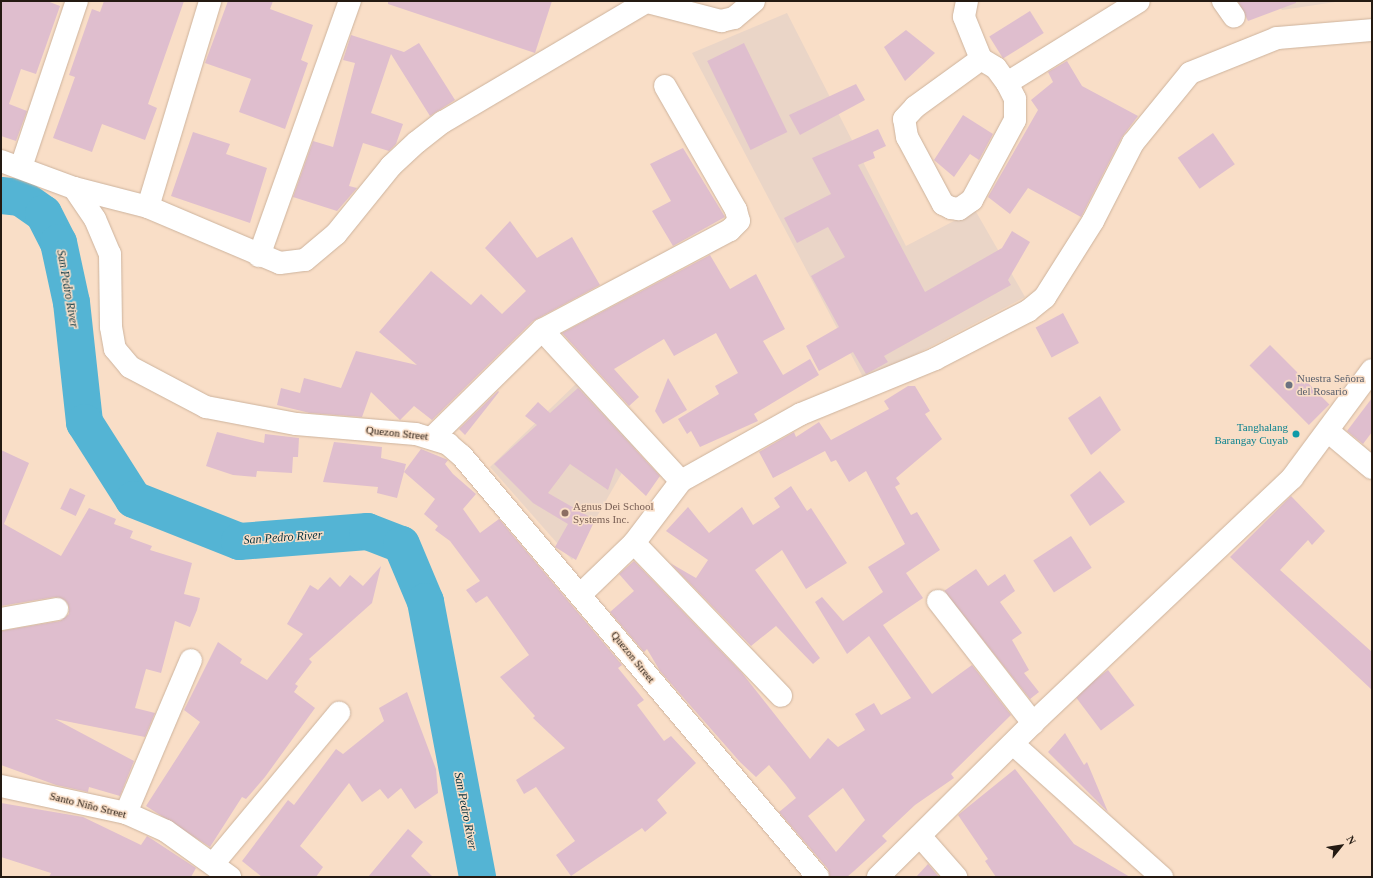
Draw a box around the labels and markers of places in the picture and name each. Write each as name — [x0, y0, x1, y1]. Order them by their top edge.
place label: Nuestra Señora del Rosario — [1297, 372, 1365, 398]
marker: Nuestra Señora del Rosario — [1284, 380, 1294, 390]
place label: Tanghalang Barangay Cuyab — [1214, 421, 1288, 447]
marker: Tanghalang Barangay Cuyab — [1291, 429, 1301, 439]
place label: Agnus Dei School Systems Inc. — [573, 500, 654, 526]
marker: Agnus Dei School Systems Inc. — [560, 508, 570, 518]

